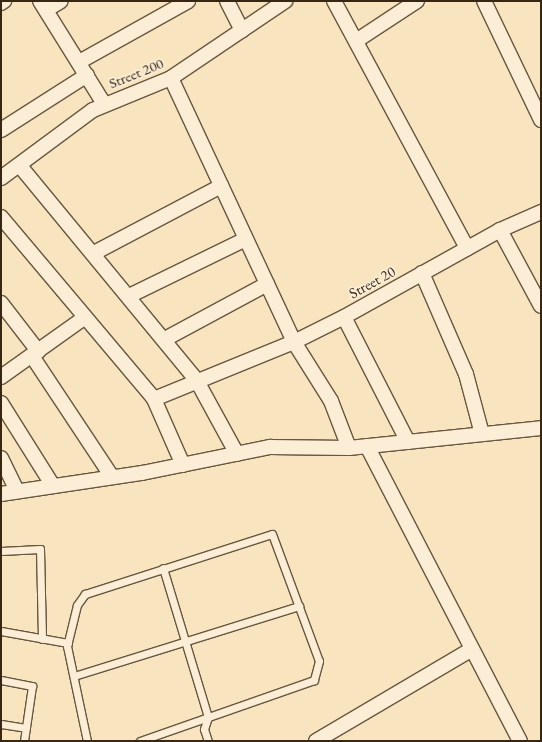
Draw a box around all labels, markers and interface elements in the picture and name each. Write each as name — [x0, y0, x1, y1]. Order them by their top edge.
street label: Street 200 — [106, 54, 166, 92]
street label: Street 20 — [346, 262, 398, 302]

